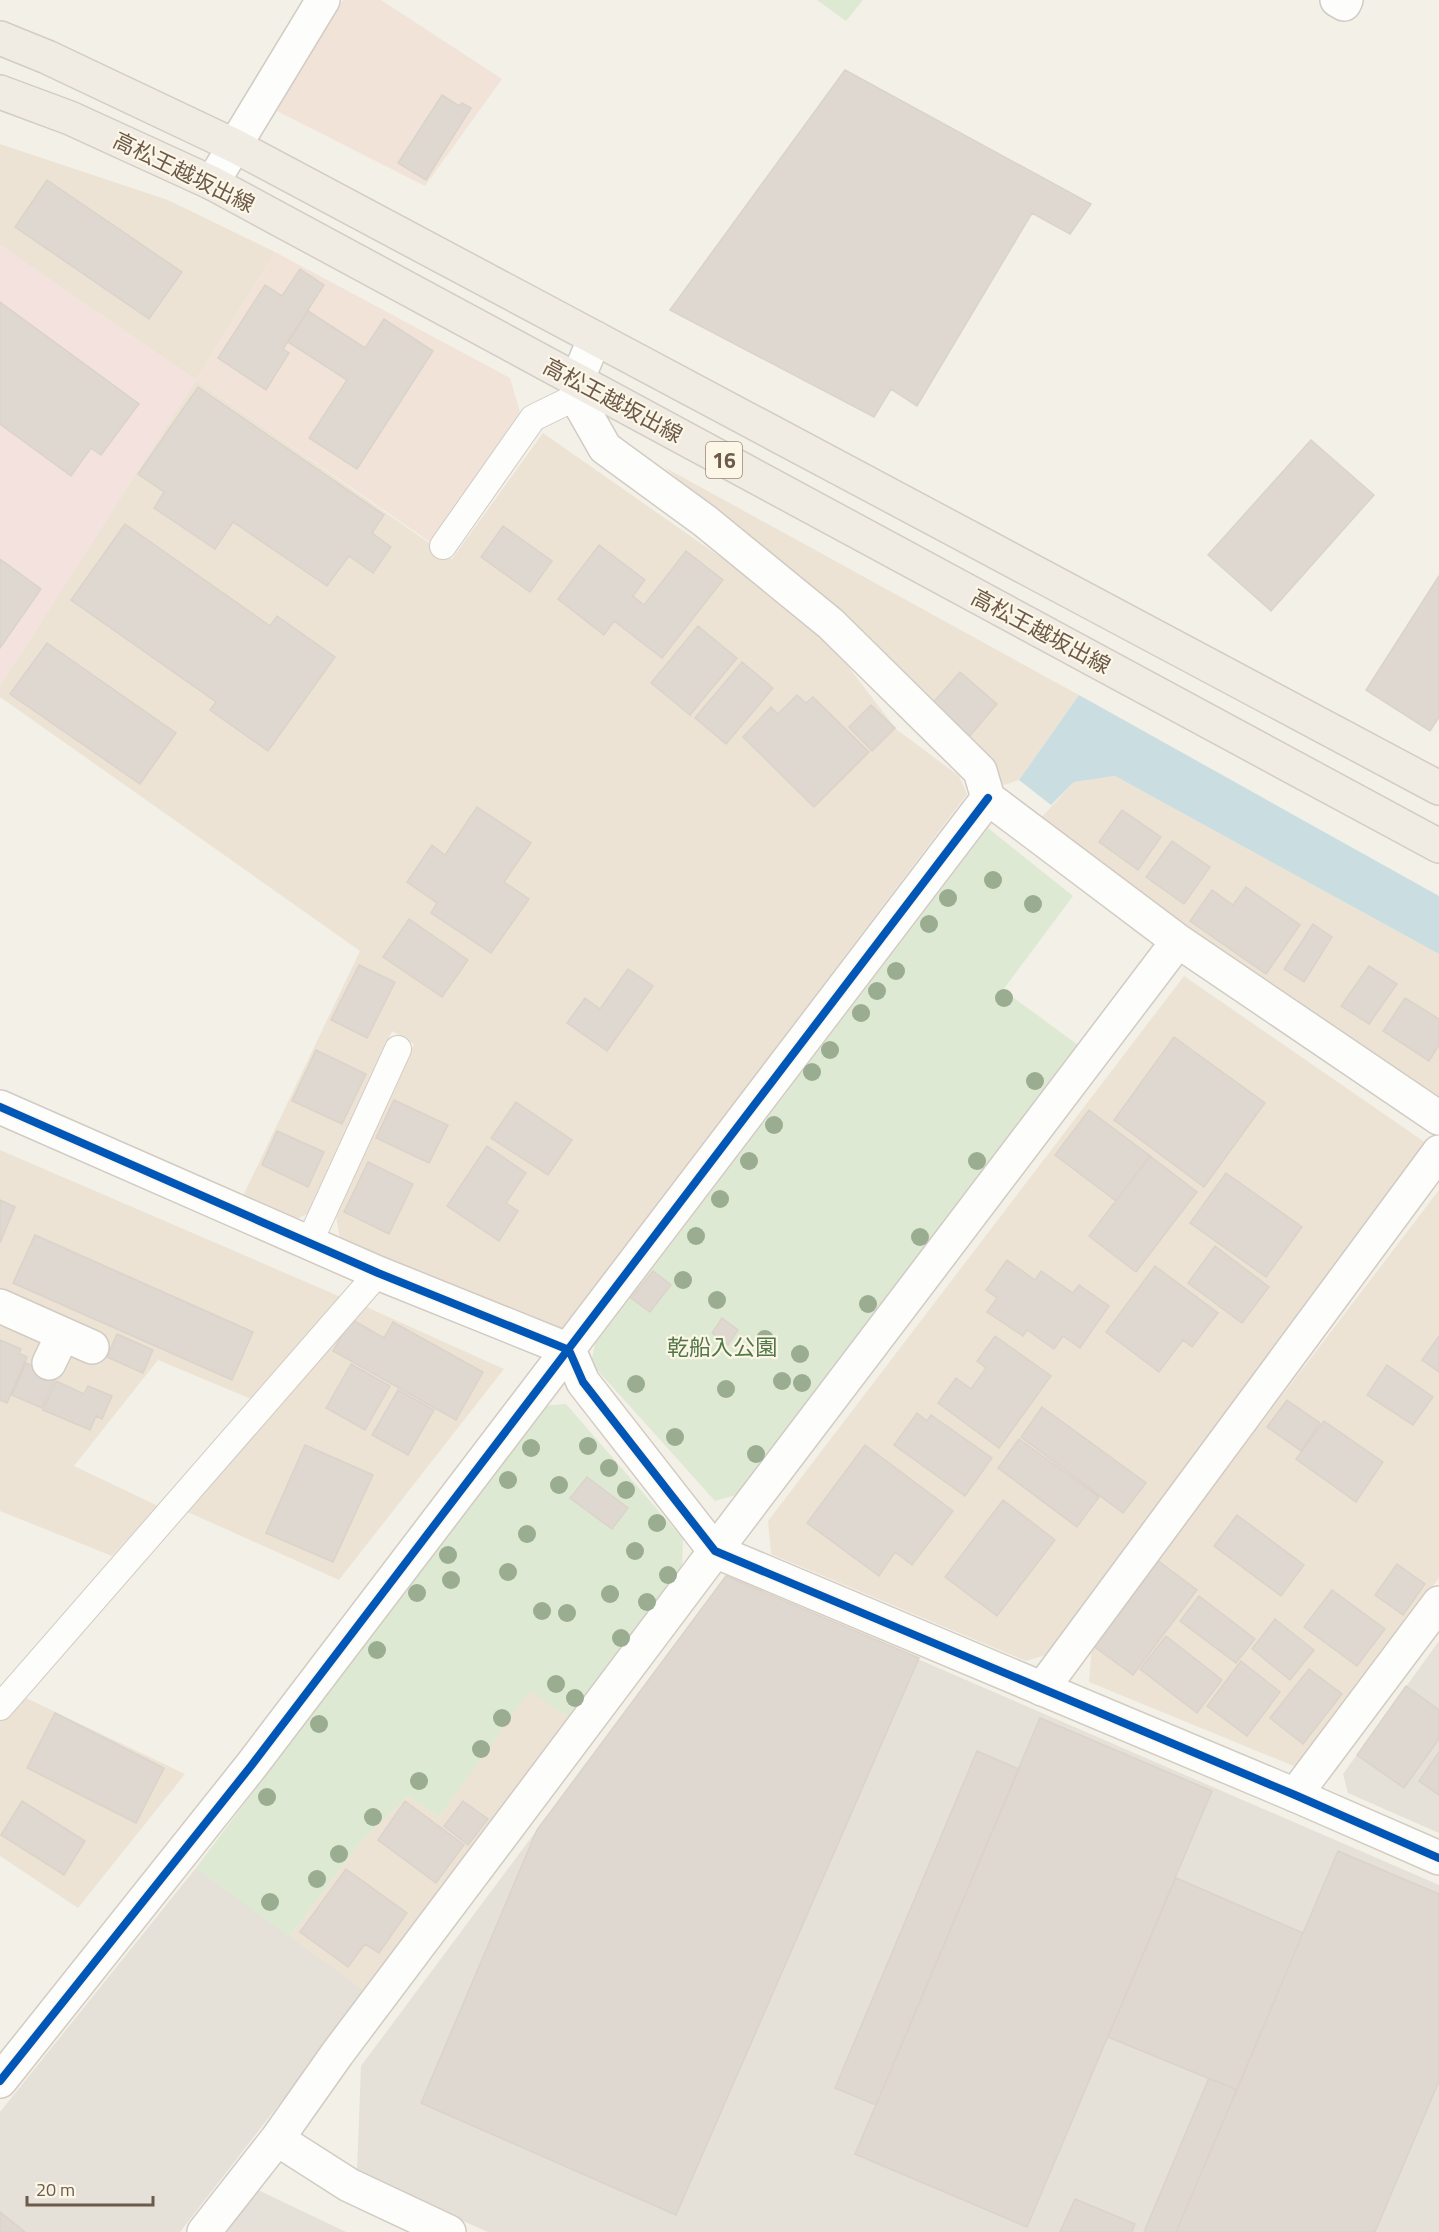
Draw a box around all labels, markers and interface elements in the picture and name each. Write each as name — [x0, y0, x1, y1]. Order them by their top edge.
street label: 高松王越坂出線 — [107, 123, 261, 221]
street label: 高松王越坂出線 — [537, 349, 689, 451]
road number: 16 — [706, 442, 742, 478]
street label: 高松王越坂出線 — [965, 580, 1117, 682]
park label: 乾船入公園 — [667, 1330, 777, 1364]
scale bar — [27, 2169, 153, 2207]
text: 20 m — [36, 2176, 75, 2203]

